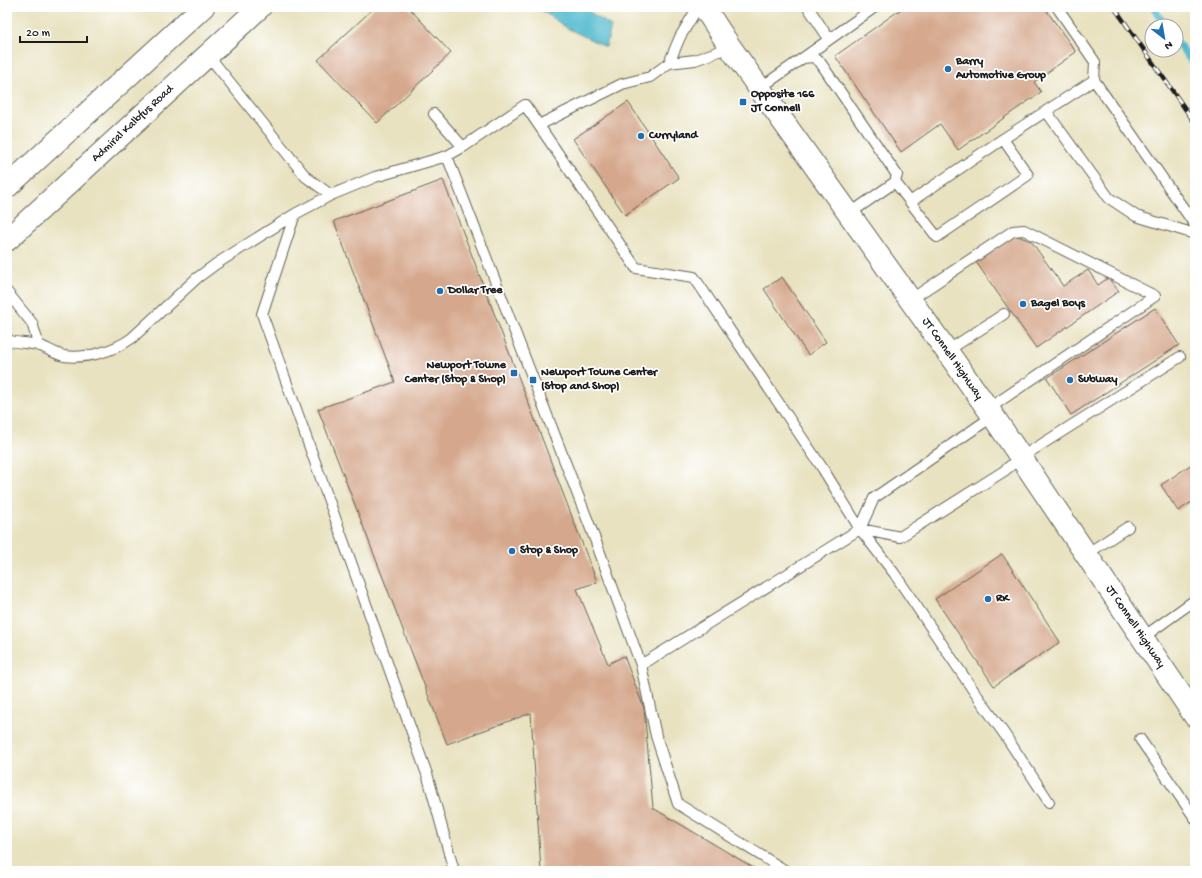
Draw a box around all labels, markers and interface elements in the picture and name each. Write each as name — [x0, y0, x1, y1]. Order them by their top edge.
scale bar — [20, 18, 87, 44]
north arrow — [1144, 18, 1184, 58]
text: 20 m — [26, 27, 51, 41]
text: N — [1162, 38, 1174, 52]
place label: Barry Automotive Group — [955, 55, 1046, 83]
marker: Barry Automotive Group — [943, 64, 953, 74]
street label: Admiral Kalbfus Road — [89, 82, 177, 165]
place label: Opposite 166 JT Connell — [750, 88, 815, 116]
marker: Opposite 166 JT Connell — [738, 97, 748, 107]
place label: Curryland — [648, 129, 700, 143]
marker: Curryland — [636, 131, 646, 141]
place label: Dollar Tree — [447, 284, 503, 298]
marker: Dollar Tree — [435, 286, 445, 296]
place label: Bagel Boys — [1030, 297, 1086, 311]
marker: Bagel Boys — [1018, 299, 1028, 309]
street label: JT Connell Highway — [918, 315, 986, 403]
place label: Newport Towne Center (Stop & Shop) — [404, 359, 507, 387]
place label: Newport Towne Center (Stop and Shop) — [541, 366, 659, 394]
marker: Newport Towne Center (Stop & Shop) — [509, 368, 519, 378]
place label: Subway — [1078, 373, 1117, 387]
marker: Newport Towne Center (Stop and Shop) — [528, 375, 538, 385]
marker: Subway — [1065, 375, 1075, 385]
place label: Stop & Shop — [520, 544, 578, 558]
marker: Stop & Shop — [507, 546, 517, 556]
street label: JT Connell Highway — [1102, 583, 1168, 671]
place label: RK — [995, 592, 1010, 606]
marker: RK — [983, 594, 993, 604]

